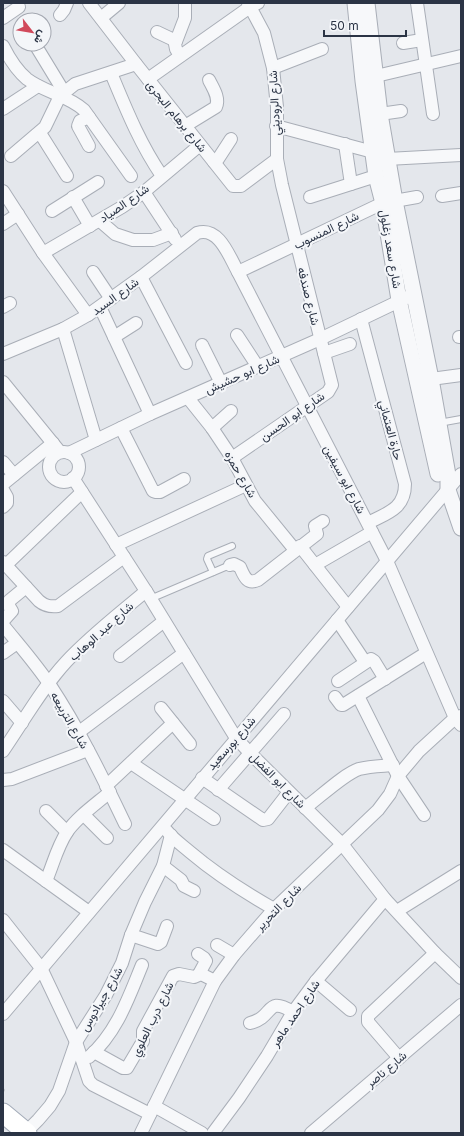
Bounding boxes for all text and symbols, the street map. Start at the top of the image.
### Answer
north arrow [12,12,52,52]
scale bar [324,12,406,38]
text: 50 m [330,18,359,33]
text: ش [31,28,50,46]
street label: شارع الروديني [265,70,286,136]
street label: شارع برهام البحرى [142,77,211,156]
street label: شارع الصياد [96,180,153,227]
street label: شارع المنسوب [291,208,362,254]
street label: شارع سعد زغلول [375,208,405,290]
street label: شارع صندفه [293,265,323,327]
street label: شارع السيد [88,274,143,320]
street label: شارع ابو حشيش [202,351,282,399]
street label: شارع ابو الحسن [257,388,328,446]
street label: حارة العتماني [373,398,406,463]
street label: شارع ابو سيفين [319,442,369,517]
street label: شارع حمزه [220,448,260,501]
street label: شارع عبد الوهاب [66,598,138,665]
street label: شارع التربيعه [46,689,92,752]
street label: شارع بورسعيد [203,713,260,774]
street label: شارع ابو الفضل [245,749,309,813]
street label: شارع التحرير [251,880,306,936]
street label: شارع جيرادوس [76,964,127,1035]
street label: شارع احمد ماهر [267,977,325,1051]
street label: شارع درب العلوي [127,979,179,1060]
street label: شارع ناصر [362,1048,411,1093]

